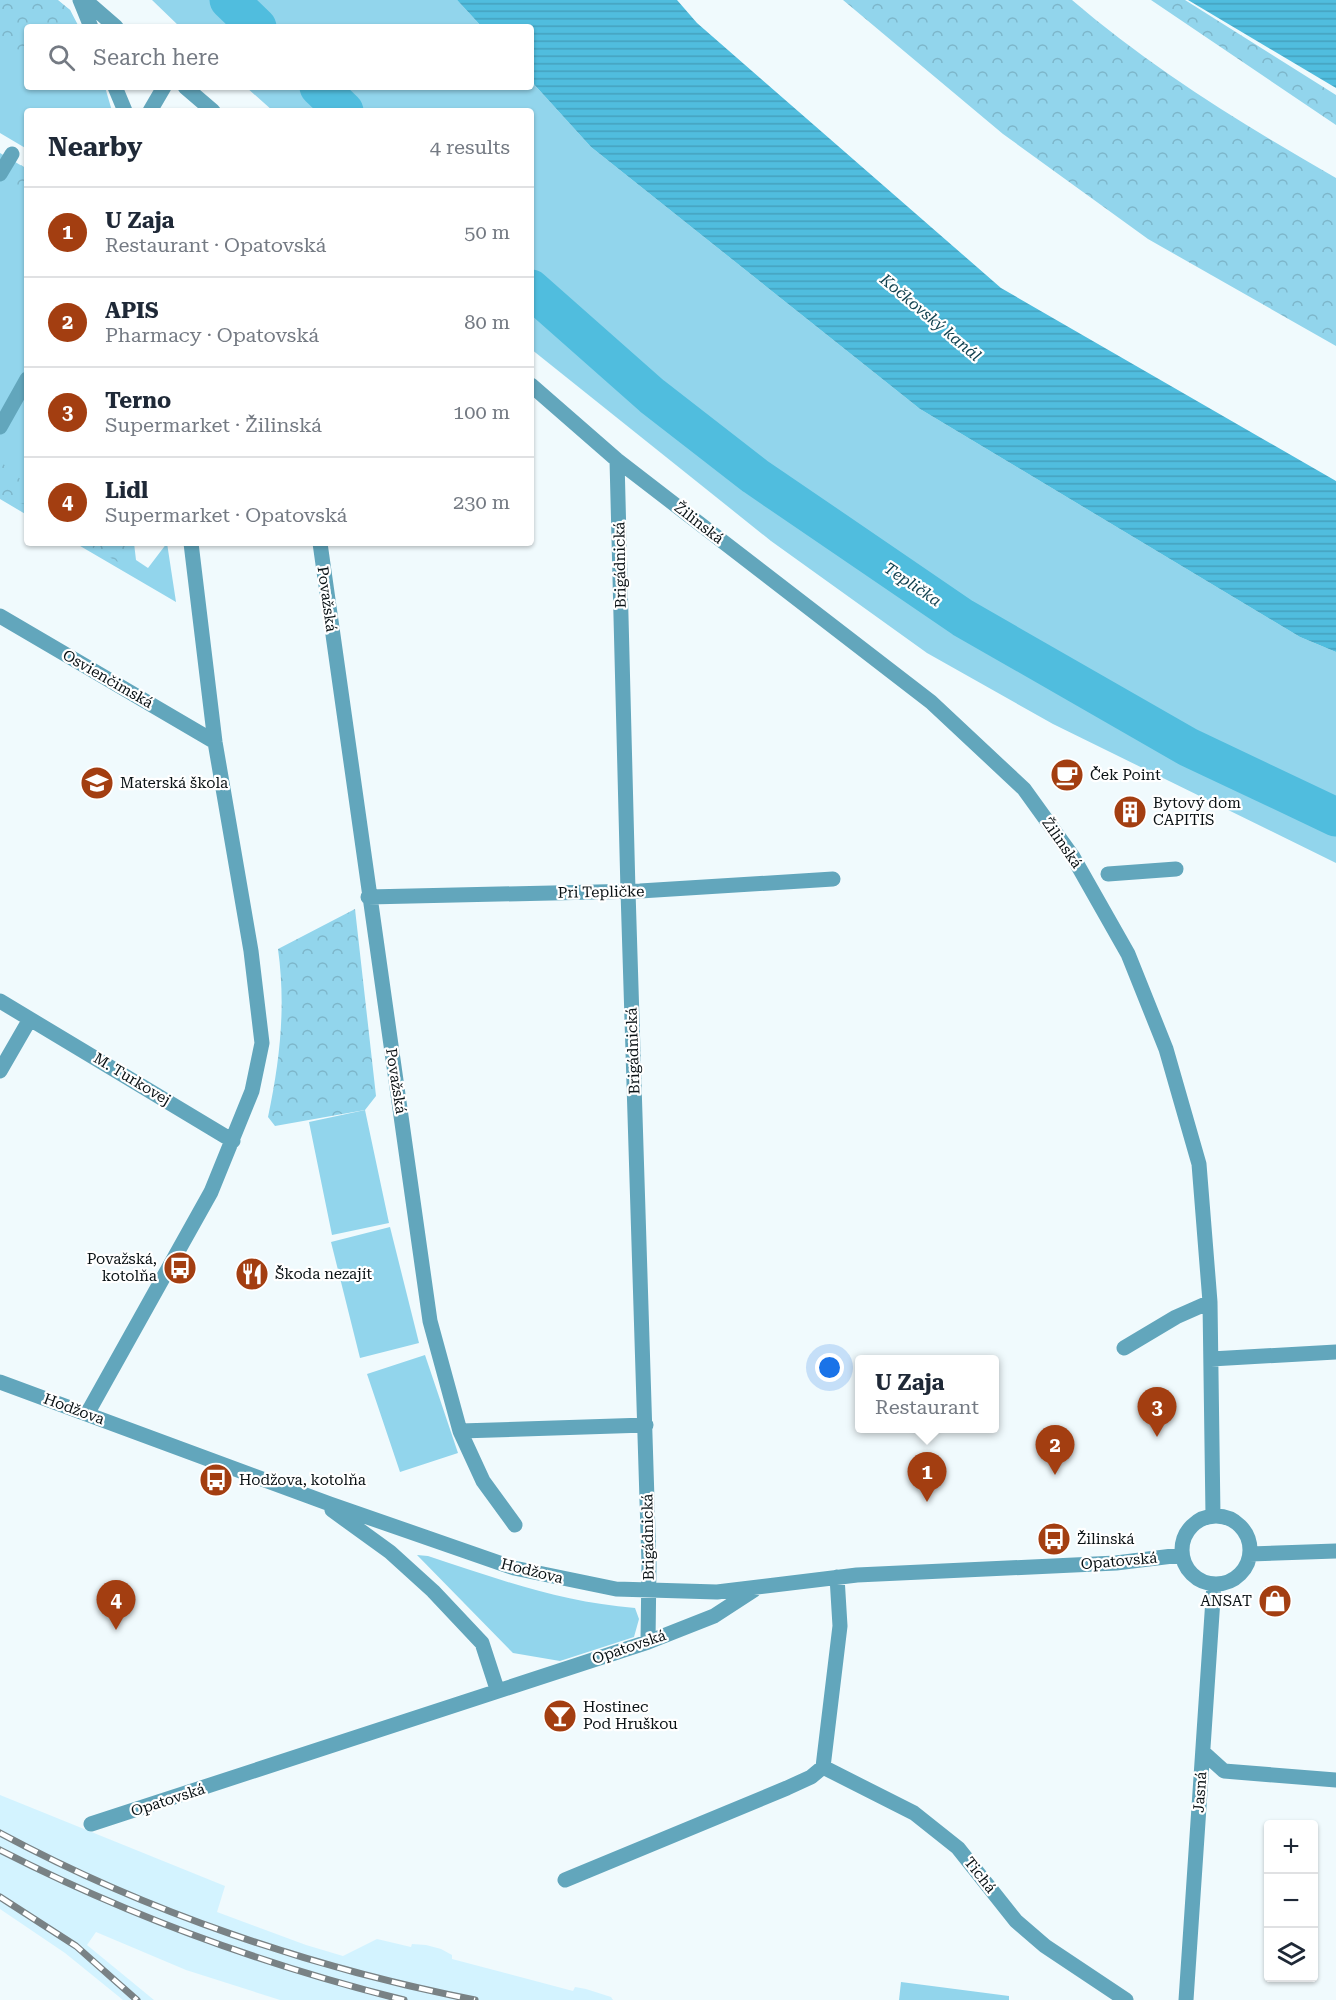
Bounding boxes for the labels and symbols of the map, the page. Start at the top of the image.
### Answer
water label: Kočkovský kanál [876,269,985,365]
street label: Žilinská [671,498,727,548]
street label: Brigádnická [610,521,630,609]
water label: Teplička [881,558,945,611]
street label: Považská [313,565,341,633]
street label: Osvienčimská [60,646,156,712]
cafe icon: Ček Point [1049,757,1085,793]
school or university icon: Materská škola [79,765,115,801]
place label: Ček Point [1090,766,1161,784]
place label: Materská škola [120,774,228,792]
building icon: Bytový dom CAPITIS [1112,794,1148,830]
place label: Bytový dom CAPITIS [1153,794,1241,829]
street label: Žilinská [1038,814,1086,872]
street label: Pri Tepličke [558,882,644,902]
street label: Brigádnická [622,1007,644,1095]
street label: Považská [382,1047,410,1115]
street label: M. Turkovej [90,1049,174,1109]
place label: Považská, kotolňa [87,1250,157,1285]
bus stop icon: Považská, kotolňa [162,1250,198,1286]
restaurant icon: Škoda nezajít [234,1256,270,1292]
place label: Škoda nezajít [275,1265,372,1283]
your location [815,1353,844,1382]
pin: 3 [1138,1388,1176,1437]
street label: Hodžova [41,1390,107,1428]
pin: 2 [1036,1426,1074,1475]
pin: 1 [908,1452,946,1502]
bus stop icon: Hodžova, kotolňa [198,1462,234,1498]
place label: Hodžova, kotolňa [239,1471,366,1489]
street label: Brigádnická [638,1493,658,1581]
bus stop icon: Žilinská [1036,1521,1072,1557]
place label: Žilinská [1077,1530,1134,1548]
street label: Opatovská [1080,1549,1158,1573]
street label: Hodžova [499,1555,565,1587]
pin: 4 [96,1580,136,1630]
shop icon: ANSAT [1257,1583,1293,1619]
place label: ANSAT [1200,1592,1252,1610]
street label: Opatovská [590,1626,668,1668]
bar icon: Hostinec Pod Hruškou [542,1698,578,1734]
place label: Hostinec Pod Hruškou [583,1698,678,1733]
street label: Jasná [1190,1771,1210,1813]
street label: Opatovská [129,1780,207,1820]
street label: Tichá [960,1853,1000,1897]

